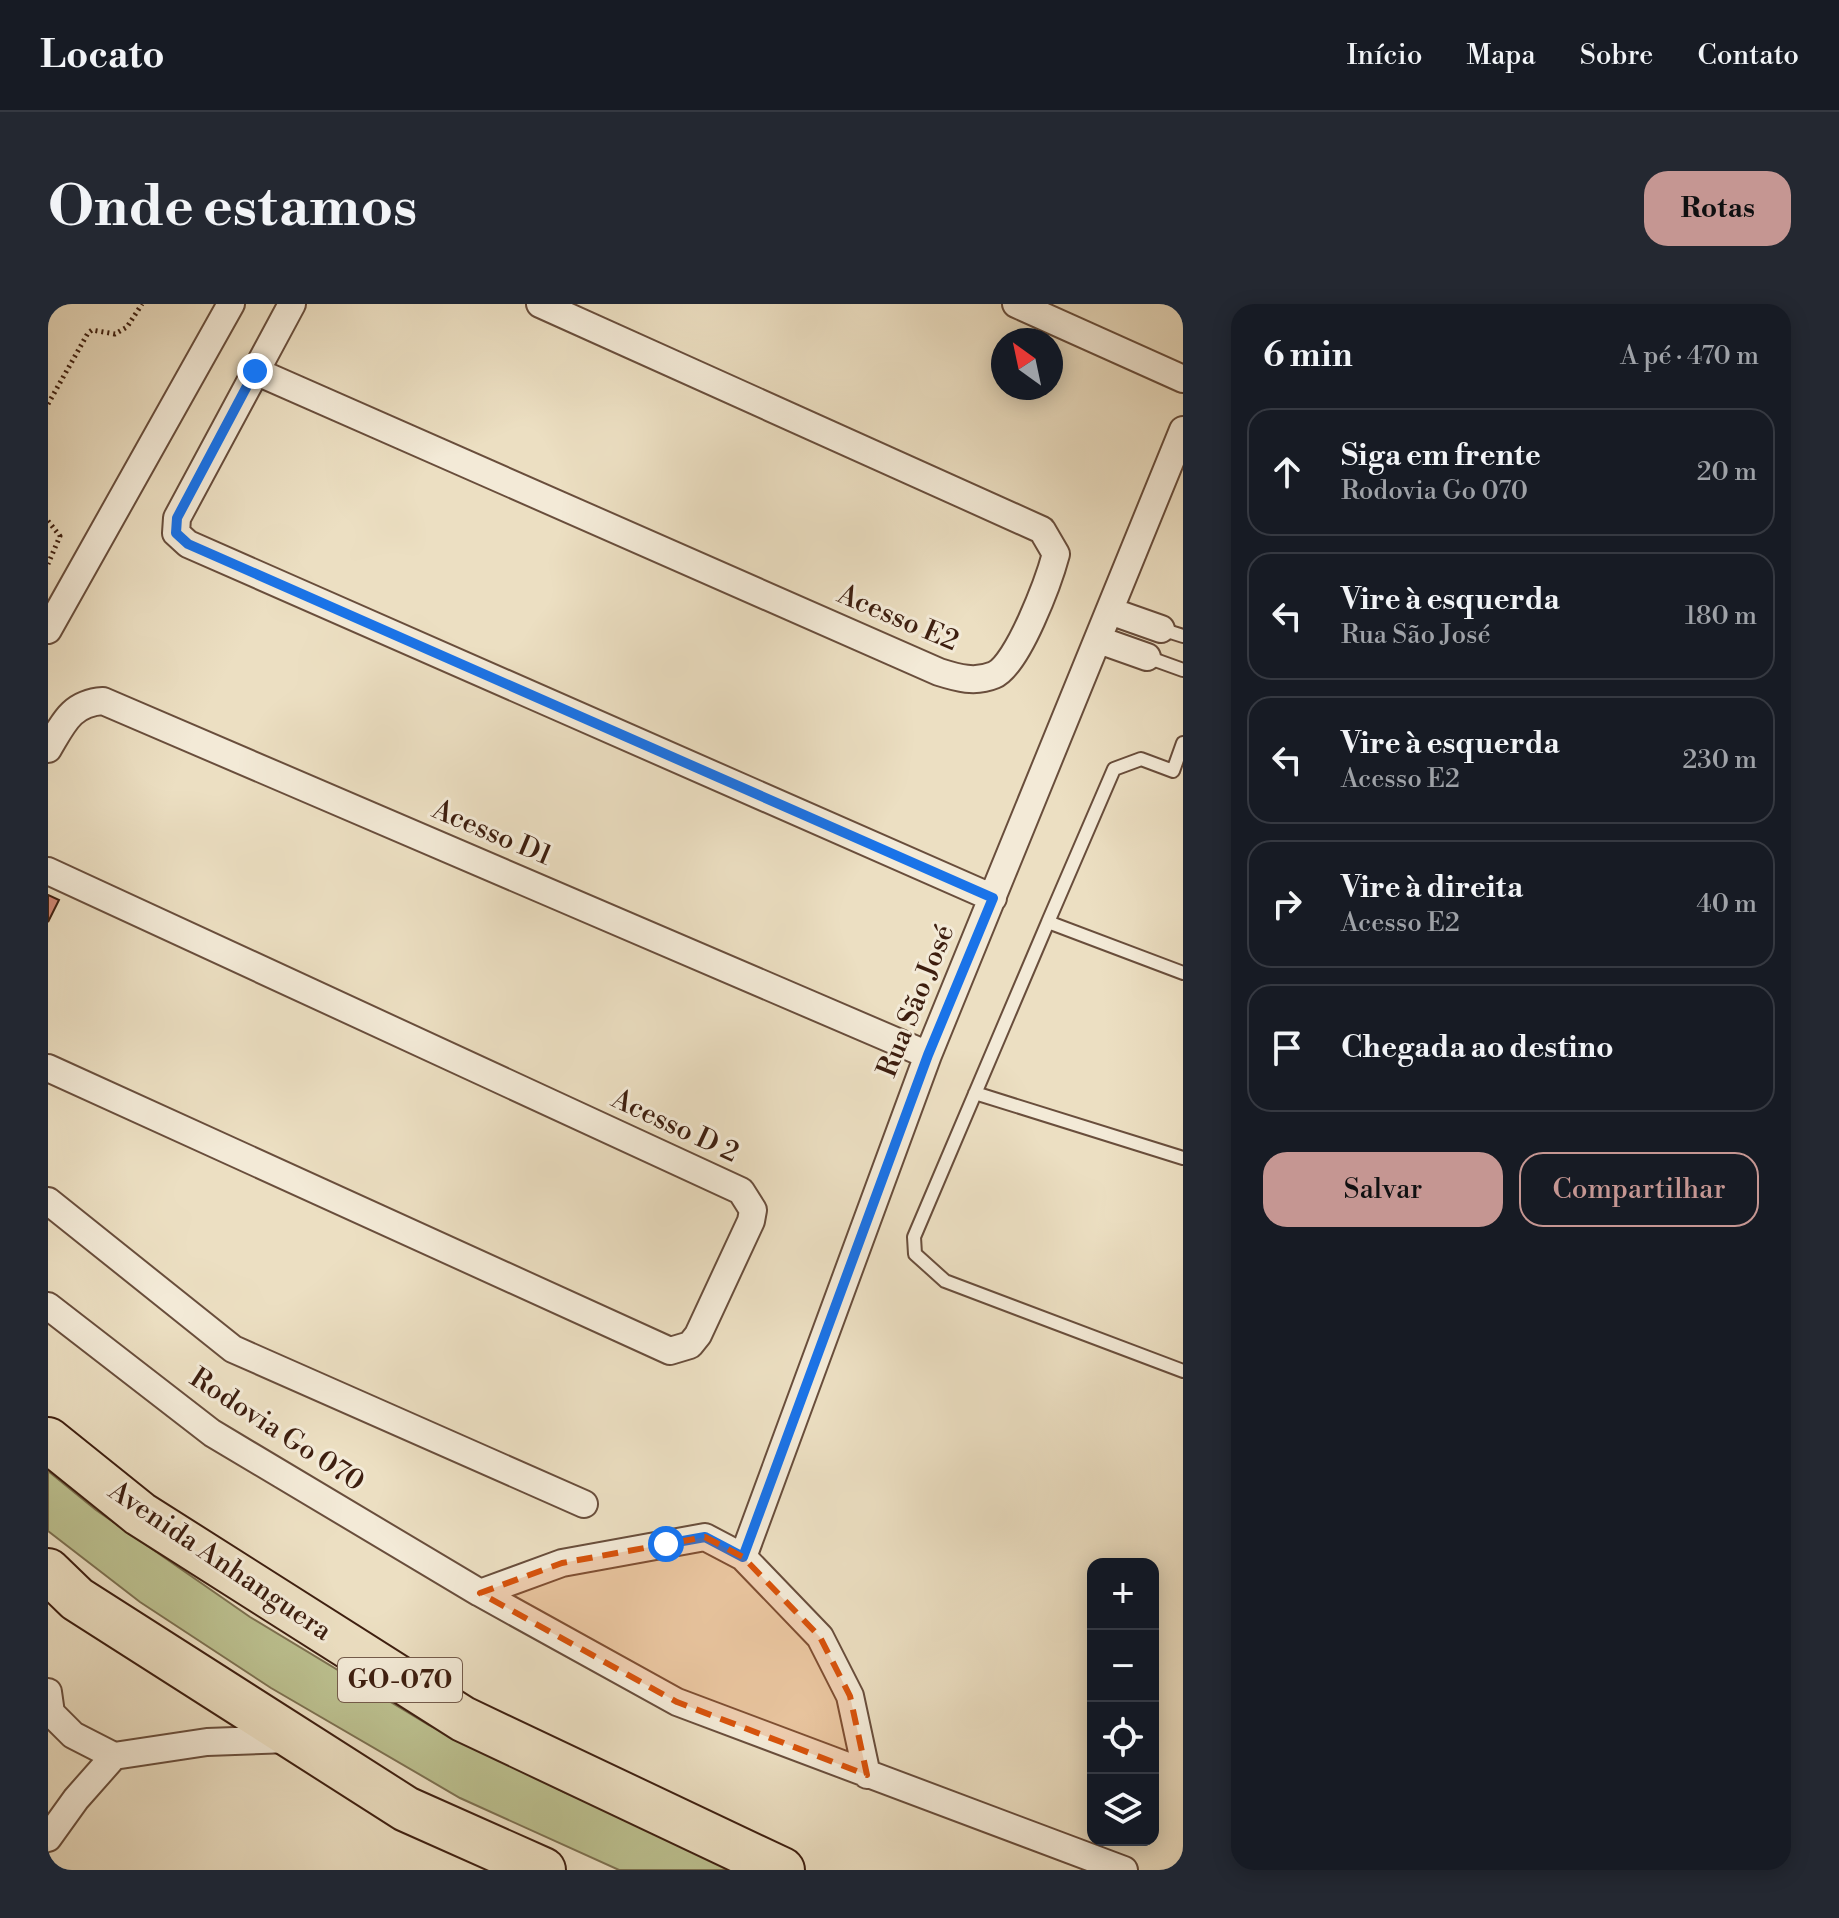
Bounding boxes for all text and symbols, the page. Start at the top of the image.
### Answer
text: Locato [40,32,165,79]
text: Início [1347,38,1422,73]
text: Mapa [1466,38,1536,73]
text: Sobre [1580,38,1653,73]
text: Contato [1697,38,1799,73]
button: Rotas [1644,171,1791,246]
text: Onde estamos [48,173,417,243]
north arrow [991,328,1063,400]
text: 6 min [1263,335,1353,377]
text: A pé · 470 m [1620,340,1759,372]
route end [237,353,273,389]
text: Siga em frente [1341,437,1541,475]
icon: ahead [1265,450,1309,494]
text: 20 m [1697,456,1757,488]
text: Rodovia Go 070 [1341,475,1528,507]
street label: Acesso E2 [831,576,964,659]
text: Vire à esquerda [1341,581,1560,619]
icon: left [1265,594,1309,638]
text: 180 m [1685,600,1757,632]
text: Rua São José [1341,619,1491,651]
text: Vire à esquerda [1341,725,1560,763]
icon: left [1265,738,1309,782]
text: 230 m [1682,744,1757,776]
text: Acesso E2 [1341,763,1460,795]
street label: Acesso D1 [426,792,557,874]
text: Vire à direita [1341,869,1523,907]
icon: right [1265,882,1309,926]
text: 40 m [1696,888,1757,920]
text: Acesso E2 [1341,907,1460,939]
street label: Rua São José [870,920,962,1082]
icon: arrive [1265,1026,1309,1070]
text: Chegada ao destino [1341,1029,1614,1067]
street label: Acesso D 2 [605,1081,744,1171]
button: Salvar [1263,1152,1503,1227]
button: Compartilhar [1519,1152,1759,1227]
street label: Rodovia Go 070 [183,1360,371,1500]
street label: Avenida Anhanguera [101,1473,339,1649]
route start [648,1526,684,1562]
map controls [1087,1558,1159,1846]
button: + [1087,1558,1159,1630]
button: − [1087,1630,1159,1702]
road number: GO-070 [338,1658,462,1702]
button: locate [1087,1702,1159,1774]
button: layers [1087,1774,1159,1846]

